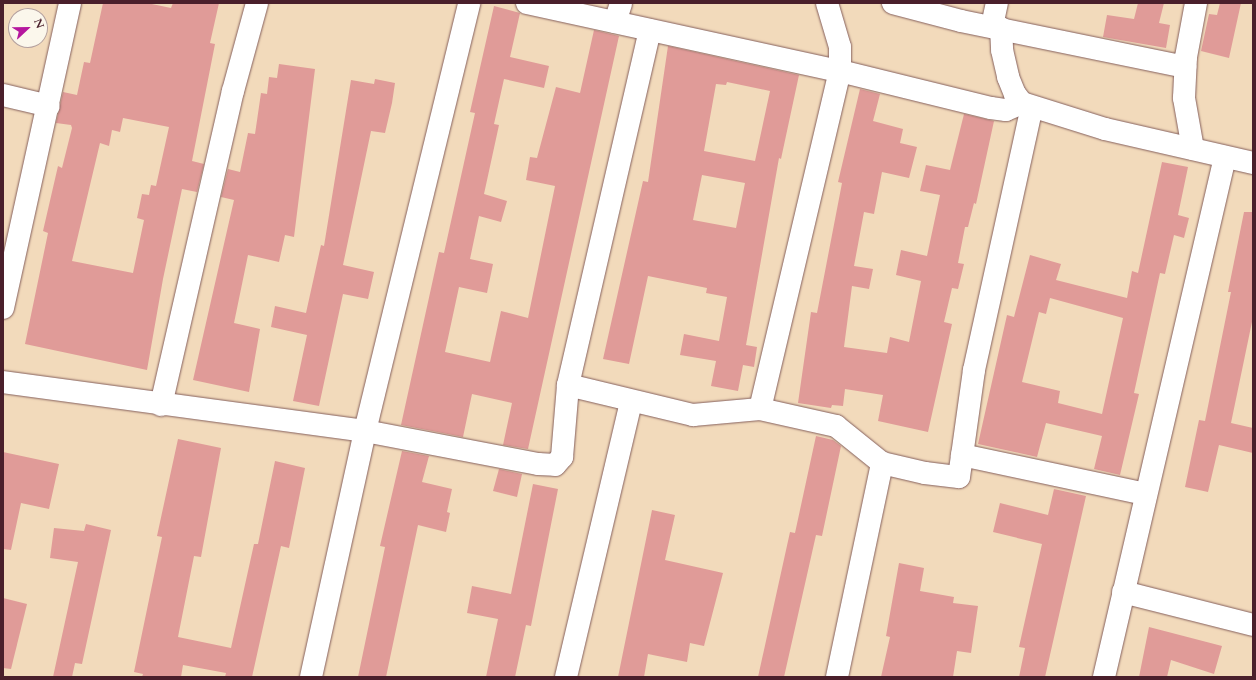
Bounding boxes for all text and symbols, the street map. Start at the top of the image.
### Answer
north arrow [8,8,48,48]
text: N [30,16,47,31]

